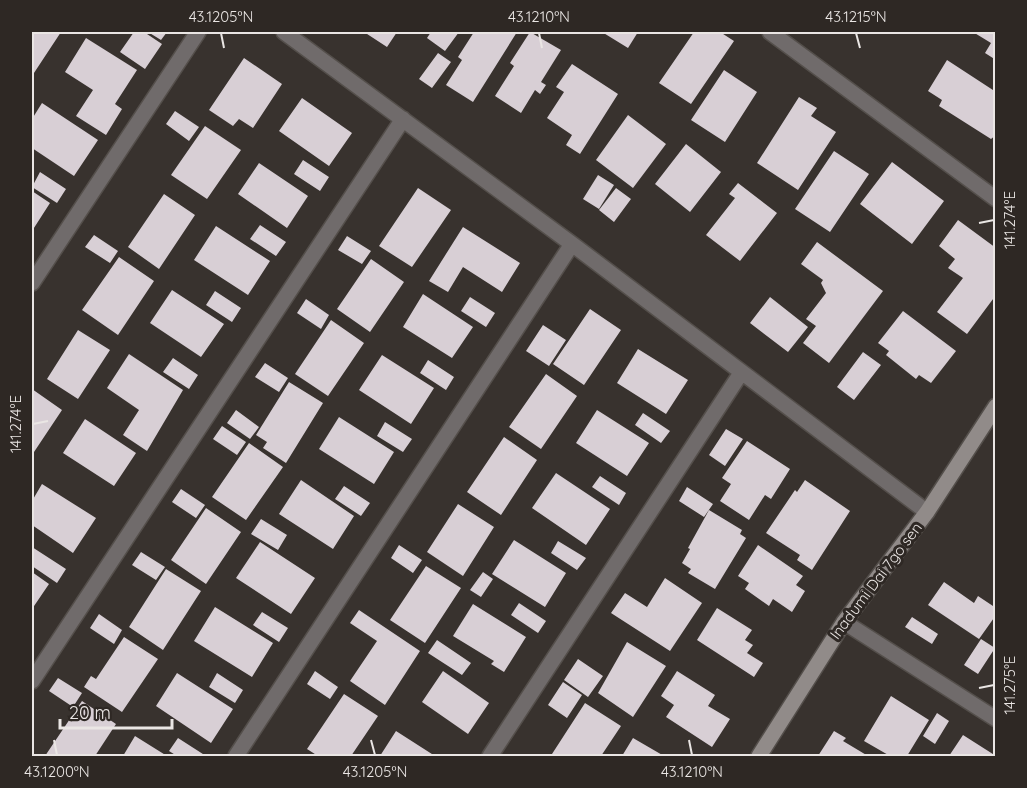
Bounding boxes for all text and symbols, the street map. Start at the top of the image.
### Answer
text: 43.1205°N [189,7,253,26]
text: 43.1210°N [508,7,570,26]
text: 43.1215°N [825,7,887,26]
text: 141.274°E [1000,191,1019,249]
text: 141.274°E [6,395,25,453]
street label: Inadumi Dai 7go sen [825,518,926,643]
text: 141.275°E [1000,656,1019,714]
scale bar [60,692,172,730]
text: 20 m [69,701,111,724]
text: 43.1200°N [24,762,90,781]
text: 43.1205°N [343,762,407,781]
text: 43.1210°N [661,762,723,781]

